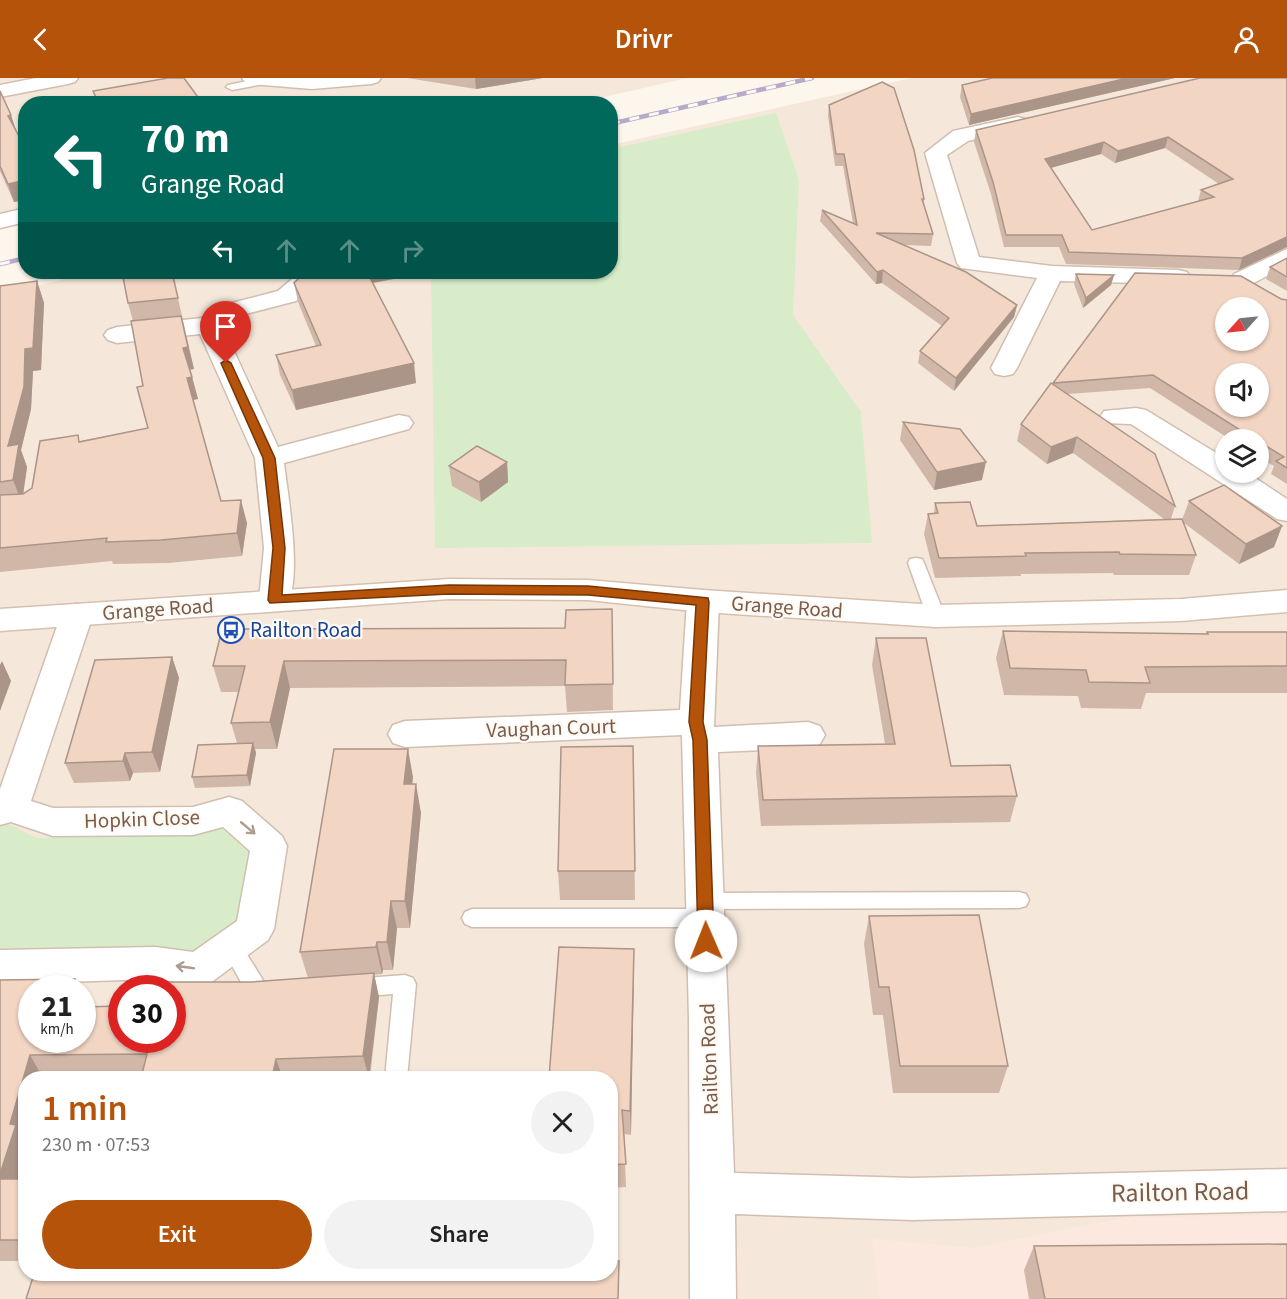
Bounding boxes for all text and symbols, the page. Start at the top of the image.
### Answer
text: Drivr [615,20,672,59]
icon: back [24,23,57,56]
icon: person [1230,23,1263,56]
text: 70 m [141,109,230,169]
icon: left [42,120,120,198]
text: Grange Road [141,165,285,204]
icon: left [207,234,240,267]
icon: ahead [270,234,303,267]
icon: ahead [333,234,366,267]
icon: right [396,234,429,267]
north arrow [1215,297,1269,351]
map controls [1215,297,1269,483]
pin [200,301,251,363]
icon: arrive [209,310,242,343]
button: sound [1215,363,1269,417]
button: layers [1215,429,1269,483]
street label: Grange Road [730,588,844,626]
street label: Grange Road [101,590,215,628]
bus stop icon: Railton Road [216,615,246,645]
place label: Railton Road [250,615,362,645]
street label: Vaughan Court [486,711,616,745]
street label: Hopkin Close [84,802,200,836]
one-way arrow [240,821,255,835]
position arrow [674,909,738,973]
one-way arrow [176,962,195,973]
speed limit sign: 30 [108,975,186,1053]
text: 21 [41,985,73,1028]
street label: Railton Road [692,1003,726,1115]
text: km/h [40,1019,74,1040]
text: 1 min [42,1083,128,1134]
button: close [531,1091,594,1154]
text: 230 m · 07:53 [42,1131,150,1159]
street label: Railton Road [1110,1172,1250,1212]
button: Exit [42,1200,312,1269]
button: Share [324,1200,594,1269]

